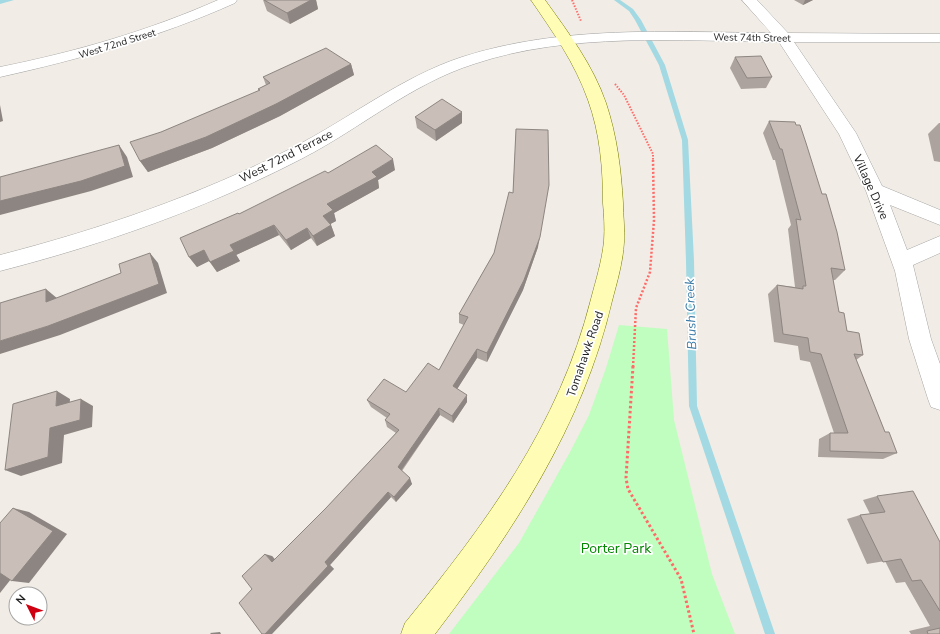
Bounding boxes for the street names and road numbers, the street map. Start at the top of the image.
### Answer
street label: West 72nd Street [77,25,158,62]
street label: West 74th Street [713,30,791,46]
street label: West 72nd Terrace [237,126,335,186]
street label: Village Drive [849,151,892,222]
street label: Tomahawk Road [563,309,607,399]

